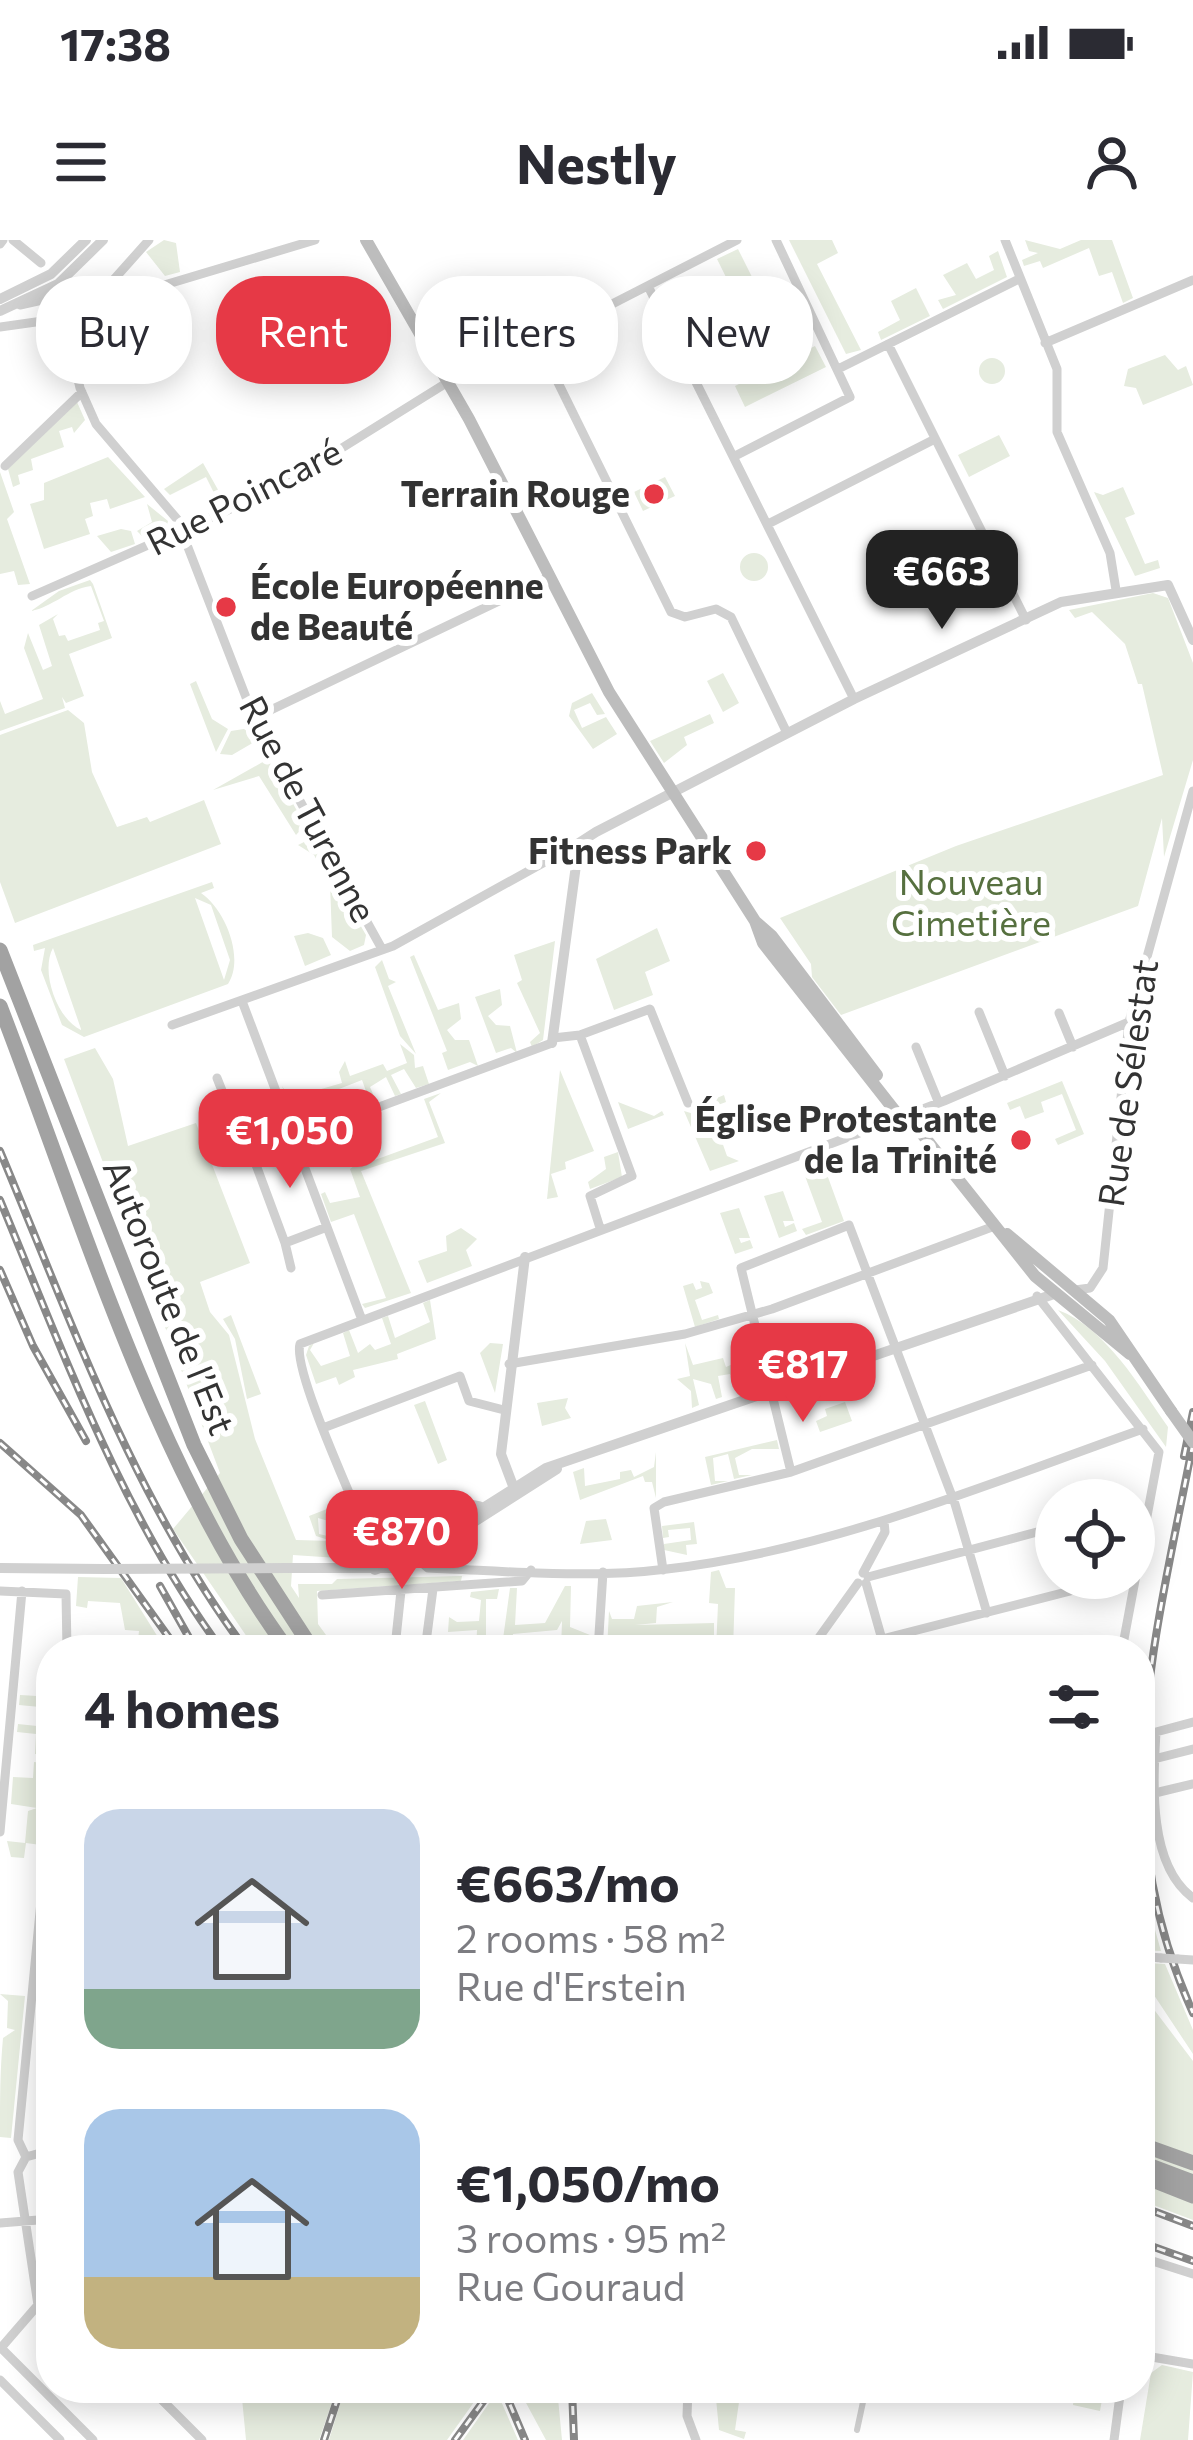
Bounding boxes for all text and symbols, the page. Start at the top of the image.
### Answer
text: 17:38 [60,15,171,70]
icon: menu [48,129,114,195]
text: Nestly [516,129,677,195]
icon: person [1079,129,1145,195]
chip: Buy [36,276,192,384]
chip: Rent [216,276,391,384]
chip: Filters [415,276,618,384]
chip: New [642,276,813,384]
street label: Rue Poincaré [138,427,348,563]
place label: Terrain Rouge [400,470,630,514]
marker: Terrain Rouge [641,481,667,507]
pin: €663 [871,530,1013,632]
text: €663 [893,545,991,593]
place label: École Européenne de Beauté [250,562,544,647]
marker: École Européenne de Beauté [213,594,239,620]
street label: Rue de Turenne [232,687,388,929]
place label: Fitness Park [528,827,732,871]
marker: Fitness Park [743,838,769,864]
park label: Nouveau Cimetière [891,858,1051,943]
street label: Rue de Sélestat [1087,956,1165,1209]
pin: €1,050 [192,1089,388,1191]
place label: Église Protestante de la Trinité [695,1095,997,1180]
text: €1,050 [226,1104,354,1152]
marker: Église Protestante de la Trinité [1008,1127,1034,1153]
street label: Autoroute de l’Est [96,1152,246,1440]
pin: €817 [732,1323,874,1425]
text: €817 [758,1338,848,1386]
map controls [1035,1479,1155,1599]
button: locate [1035,1479,1155,1599]
pin: €870 [331,1490,473,1592]
text: €870 [353,1505,451,1553]
icon: filters [1041,1674,1107,1740]
text: 4 homes [84,1676,280,1739]
text: €663/mo [456,1850,680,1913]
icon: home [180,1857,324,2001]
text: 2 rooms · 58 m² [456,1913,726,1961]
text: Rue d'Erstein [456,1961,686,2009]
text: €1,050/mo [456,2150,720,2213]
icon: home [180,2157,324,2301]
text: 3 rooms · 95 m² [456,2213,726,2261]
text: Rue Gouraud [456,2261,685,2309]

